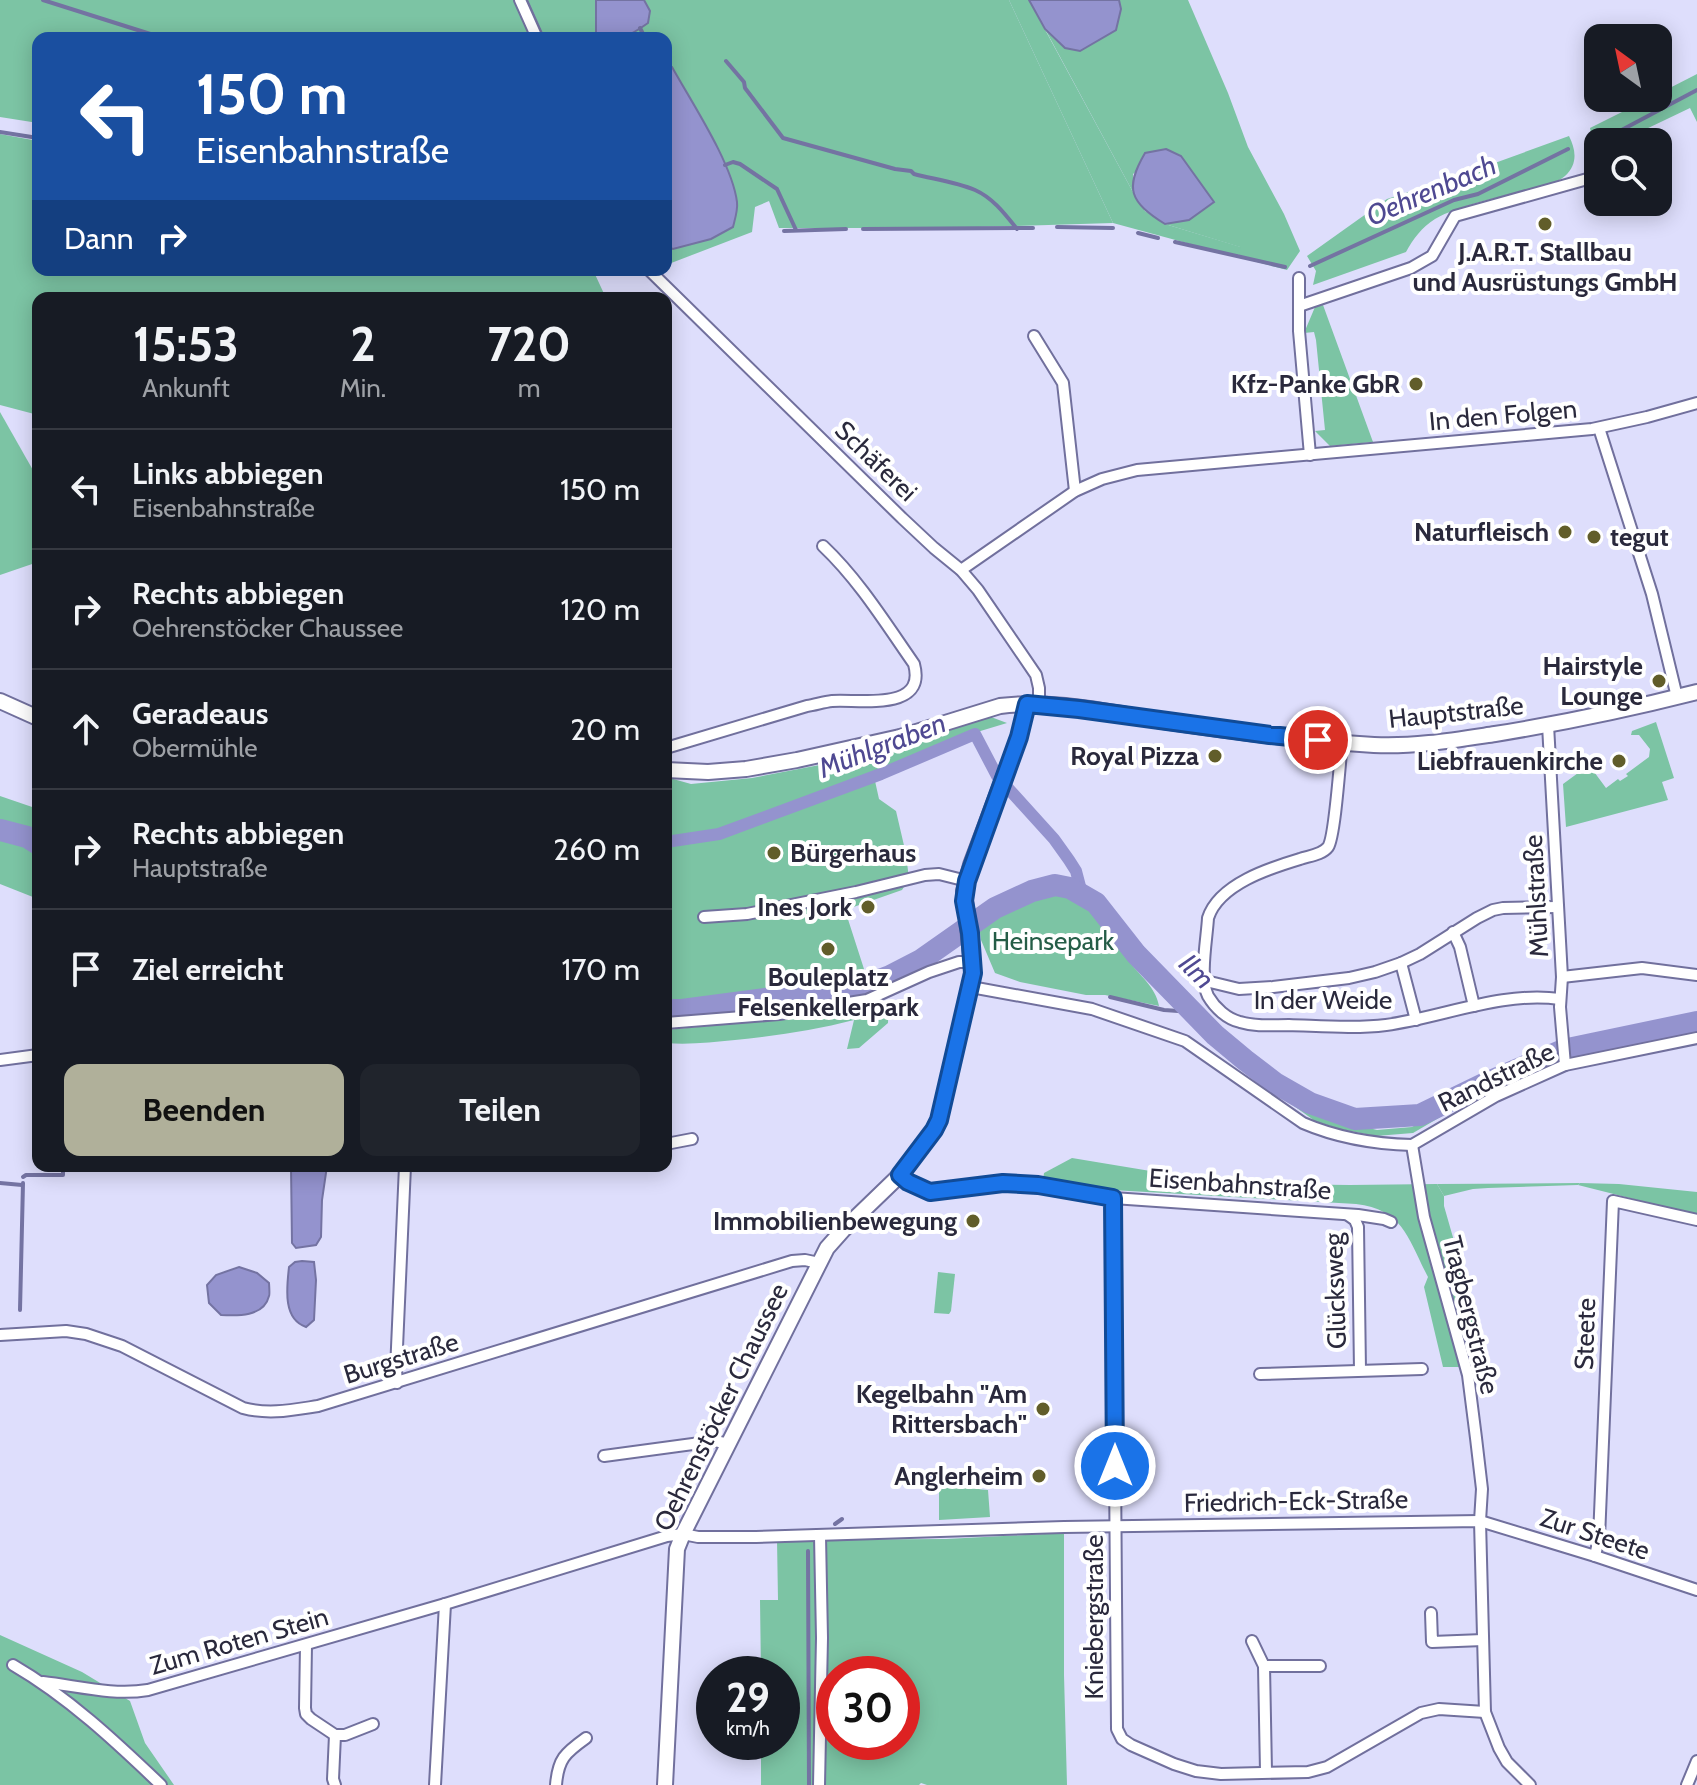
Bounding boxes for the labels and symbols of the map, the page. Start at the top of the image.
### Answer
north arrow [1584,24,1672,112]
water label: Oehrenbach [1361,147,1501,233]
marker: J.A.R.T. Stallbau und Ausrüstungs GmbH [1536,215,1554,233]
place label: J.A.R.T. Stallbau und Ausrüstungs GmbH [1412,236,1678,298]
place label: Kfz-Panke GbR [1231,368,1400,400]
marker: Kfz-Panke GbR [1407,375,1425,393]
street label: In den Folgen [1428,393,1578,437]
street label: Schäferei [828,414,924,508]
place label: Naturfleisch [1414,516,1549,548]
place label: tegut [1610,521,1669,553]
marker: Naturfleisch [1556,523,1574,541]
marker: tegut [1585,528,1603,546]
place label: Hairstyle Lounge [1543,650,1643,712]
marker: Hairstyle Lounge [1650,672,1668,690]
street label: Hauptstraße [1387,689,1525,735]
water label: Mühlgraben [813,705,950,785]
pin [1284,706,1352,774]
place label: Royal Pizza [1070,740,1199,772]
place label: Liebfrauenkirche [1417,745,1603,777]
marker: Royal Pizza [1206,747,1224,765]
marker: Liebfrauenkirche [1610,752,1628,770]
street label: Mühlstraße [1517,834,1555,958]
place label: Bürgerhaus [790,837,916,869]
marker: Bürgerhaus [765,844,783,862]
place label: Ines Jork [757,891,852,923]
marker: Ines Jork [859,898,877,916]
park label: Heinsepark [992,925,1114,957]
marker: Bouleplatz Felsenkellerpark [819,940,837,958]
water label: Ilm [1172,946,1222,996]
place label: Bouleplatz Felsenkellerpark [737,961,919,1023]
street label: In der Weide [1254,984,1392,1016]
street label: Randstraße [1433,1035,1559,1119]
street label: Eisenbahnstraße [1148,1162,1332,1206]
place label: Immobilienbewegung [713,1205,957,1237]
marker: Immobilienbewegung [964,1212,982,1230]
street label: Glücksweg [1317,1231,1353,1350]
street label: Tragbergstraße [1436,1233,1506,1397]
street label: Oehrenstöcker Chaussee [647,1278,795,1536]
street label: Steete [1568,1297,1602,1371]
street label: Burgstraße [340,1325,462,1391]
place label: Kegelbahn "Am Rittersbach" [856,1378,1027,1440]
marker: Kegelbahn "Am Rittersbach" [1034,1400,1052,1418]
position arrow [1073,1424,1157,1508]
place label: Anglerheim [894,1460,1023,1492]
marker: Anglerheim [1030,1467,1048,1485]
street label: Friedrich-Eck-Straße [1183,1483,1409,1519]
street label: Zur Steete [1536,1501,1654,1567]
street label: Kniebergstraße [1078,1534,1110,1700]
street label: Zum Roten Stein [146,1600,332,1682]
speed limit sign: 30 [816,1656,920,1760]

